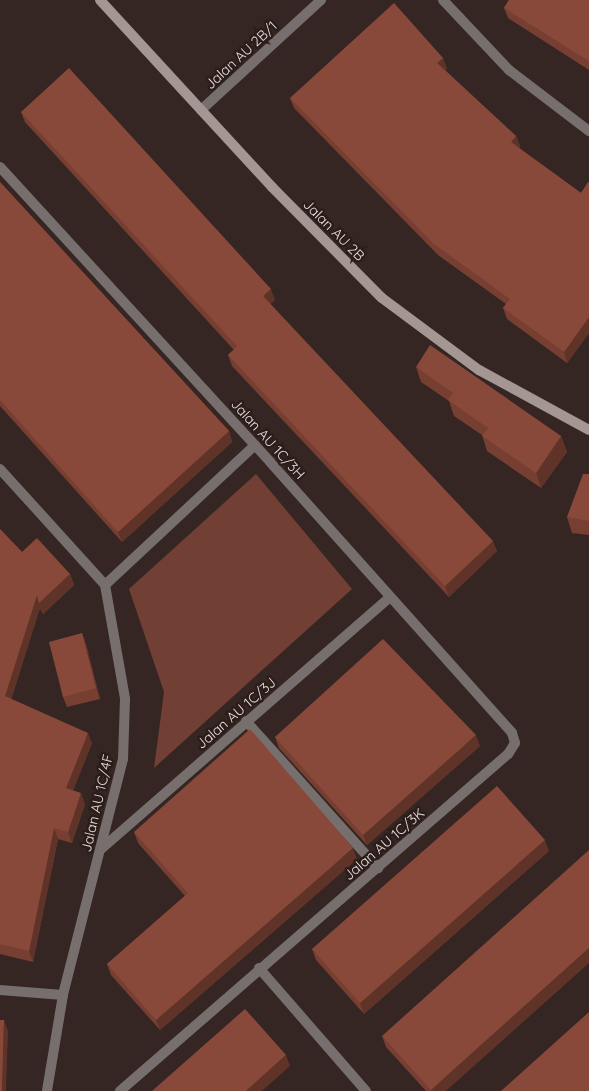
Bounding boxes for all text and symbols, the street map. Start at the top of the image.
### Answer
street label: Jalan AU 2B/1 [202,17,280,93]
street label: Jalan AU 2B [300,196,368,264]
street label: Jalan AU 1C/3H [228,396,308,482]
street label: Jalan AU 1C/3J [193,674,279,752]
street label: Jalan AU 1C/4F [78,753,116,853]
street label: Jalan AU 1C/3K [340,804,428,884]

